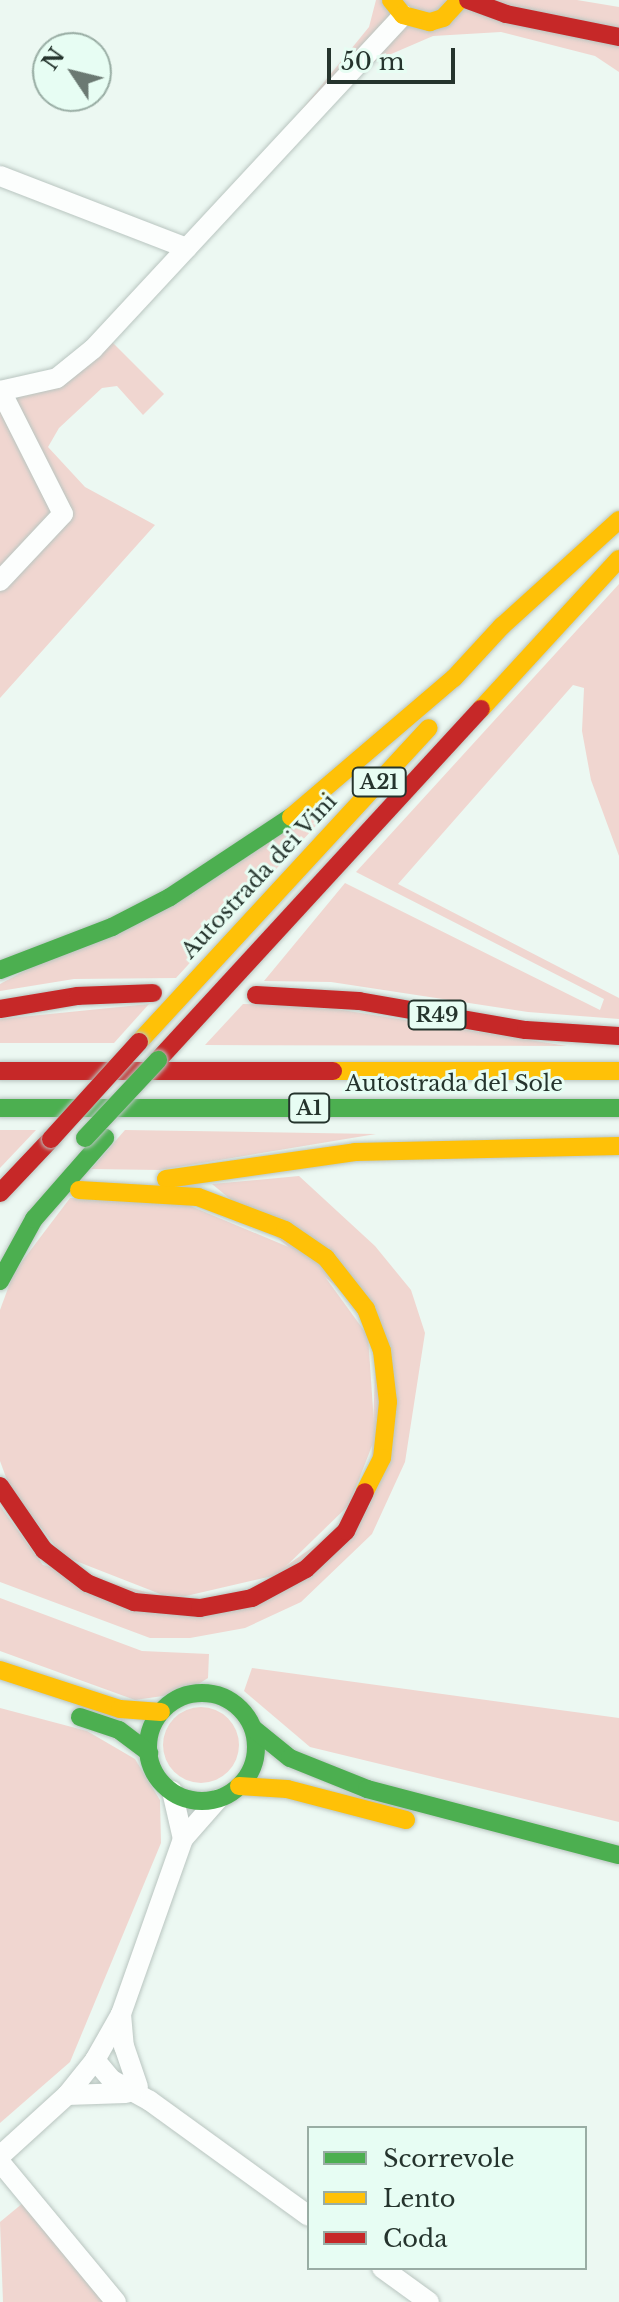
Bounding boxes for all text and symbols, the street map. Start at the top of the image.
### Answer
north arrow [32,32,112,112]
scale bar [331,32,459,82]
text: N [37,43,71,75]
text: 50 m [341,47,404,76]
road number: A21 [351,766,407,798]
street label: Autostrada dei Vini [175,788,343,964]
road number: R49 [407,999,467,1031]
street label: Autostrada del Sole [345,1071,563,1097]
road number: A1 [287,1092,331,1124]
legend [307,2126,587,2270]
text: Scorrevole [383,2144,514,2173]
text: Lento [383,2184,456,2213]
text: Coda [383,2224,447,2253]

